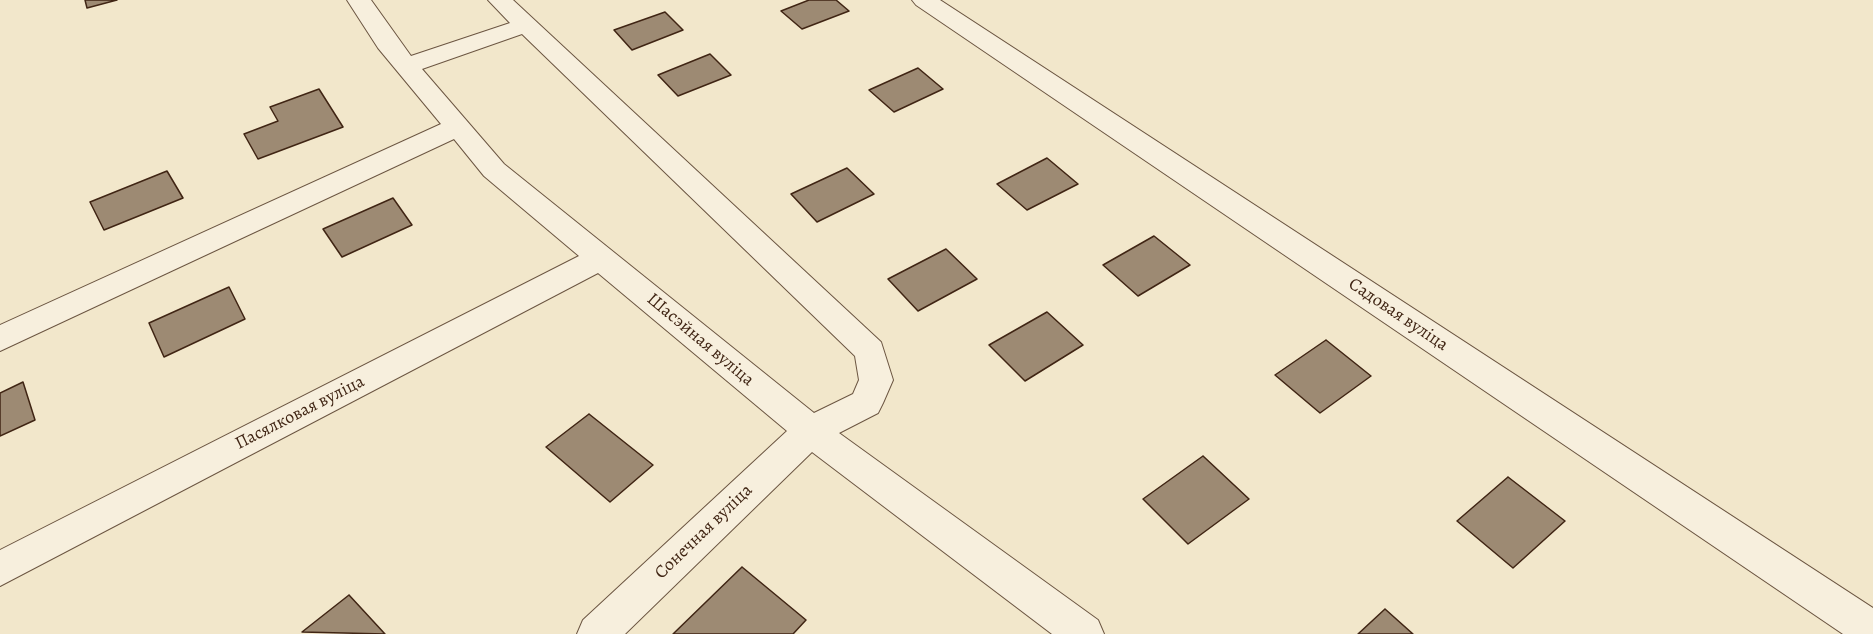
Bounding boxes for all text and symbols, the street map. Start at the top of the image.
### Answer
street label: Садовая вуліца [1344,274,1452,356]
street label: Шасэйная вуліца [642,289,758,391]
street label: Пасялковая вуліца [232,371,368,455]
street label: Сонечная вуліца [651,480,757,584]

